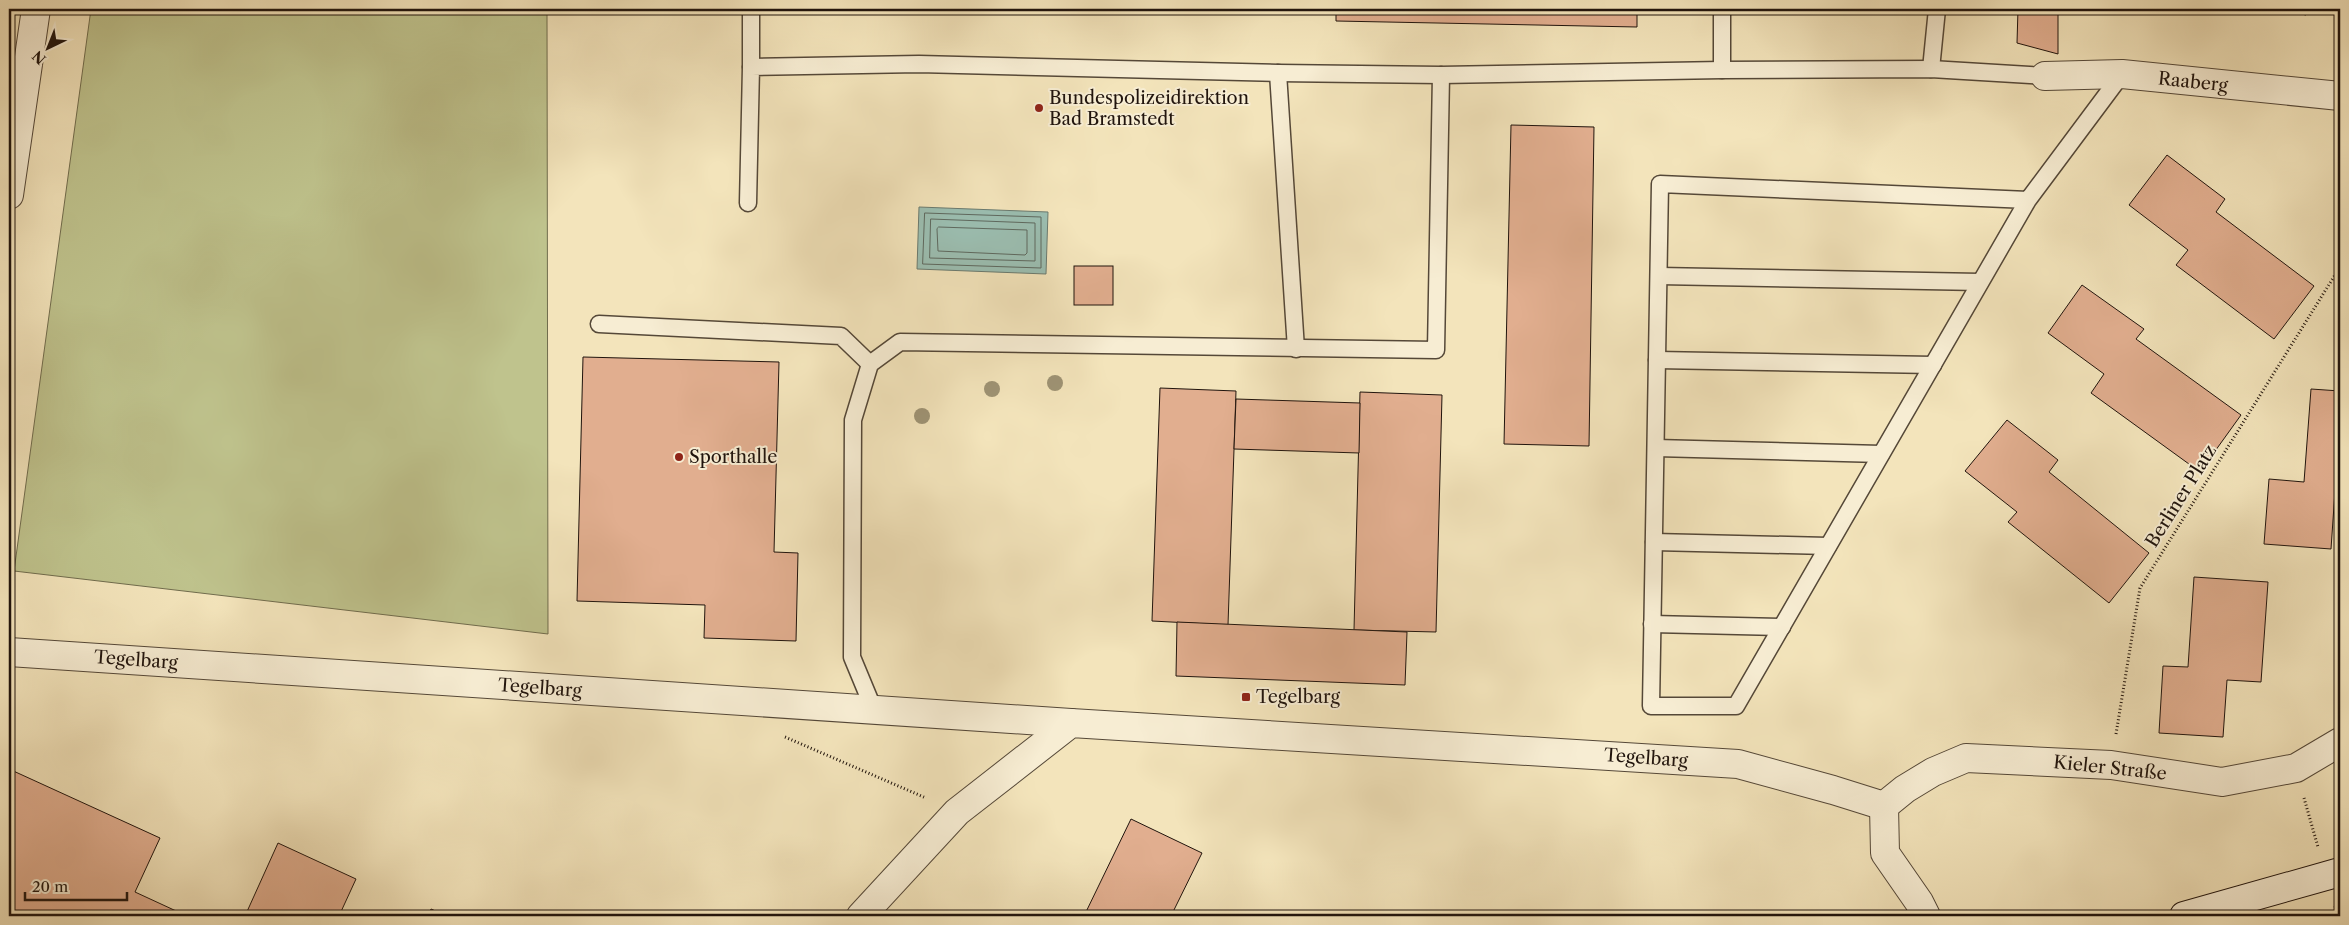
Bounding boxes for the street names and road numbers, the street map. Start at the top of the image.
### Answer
street label: Raaberg [2157,67,2229,97]
street label: Berliner Platz [2141,441,2221,551]
street label: Tegelbarg [93,646,179,674]
street label: Tegelbarg [497,674,583,702]
street label: Tegelbarg [1603,744,1689,772]
street label: Kieler Straße [2052,751,2168,785]

